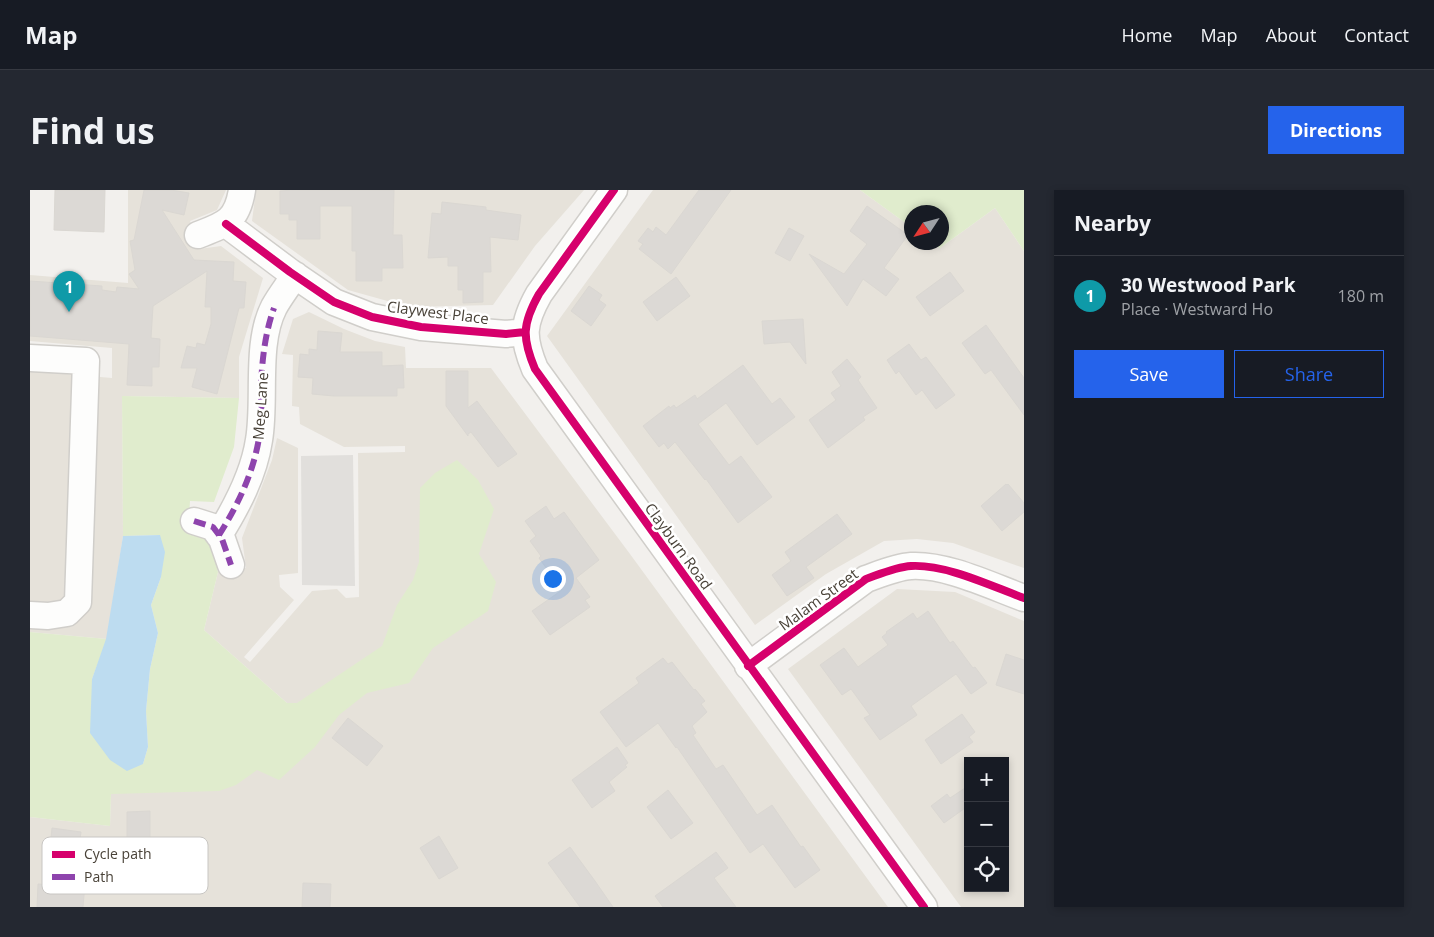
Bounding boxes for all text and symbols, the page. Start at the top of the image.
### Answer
text: Map [25,18,77,51]
text: Home [1122,23,1172,47]
text: Map [1200,23,1238,47]
text: About [1266,23,1316,47]
text: Contact [1344,23,1409,47]
button: Directions [1268,106,1404,154]
text: Find us [30,107,155,154]
north arrow [904,205,949,250]
text: Nearby [1074,209,1151,237]
pin: 1 [53,271,85,312]
text: 30 Westwood Park [1121,272,1296,298]
text: 1 [1085,285,1095,307]
text: 180 m [1338,285,1384,307]
street label: Claywest Place [386,296,490,328]
text: Place · Westward Ho [1121,298,1273,320]
button: Save [1074,350,1224,398]
button: Share [1234,350,1384,398]
street label: Meg Lane [248,372,272,440]
street label: Clayburn Road [641,499,717,593]
street label: Malam Street [774,563,862,635]
your location [540,566,566,592]
map controls [964,757,1009,892]
button: + [964,757,1009,802]
button: − [964,802,1009,847]
legend [42,837,208,894]
text: Cycle path [84,844,152,863]
button: locate [964,847,1009,892]
text: Path [84,867,114,886]

